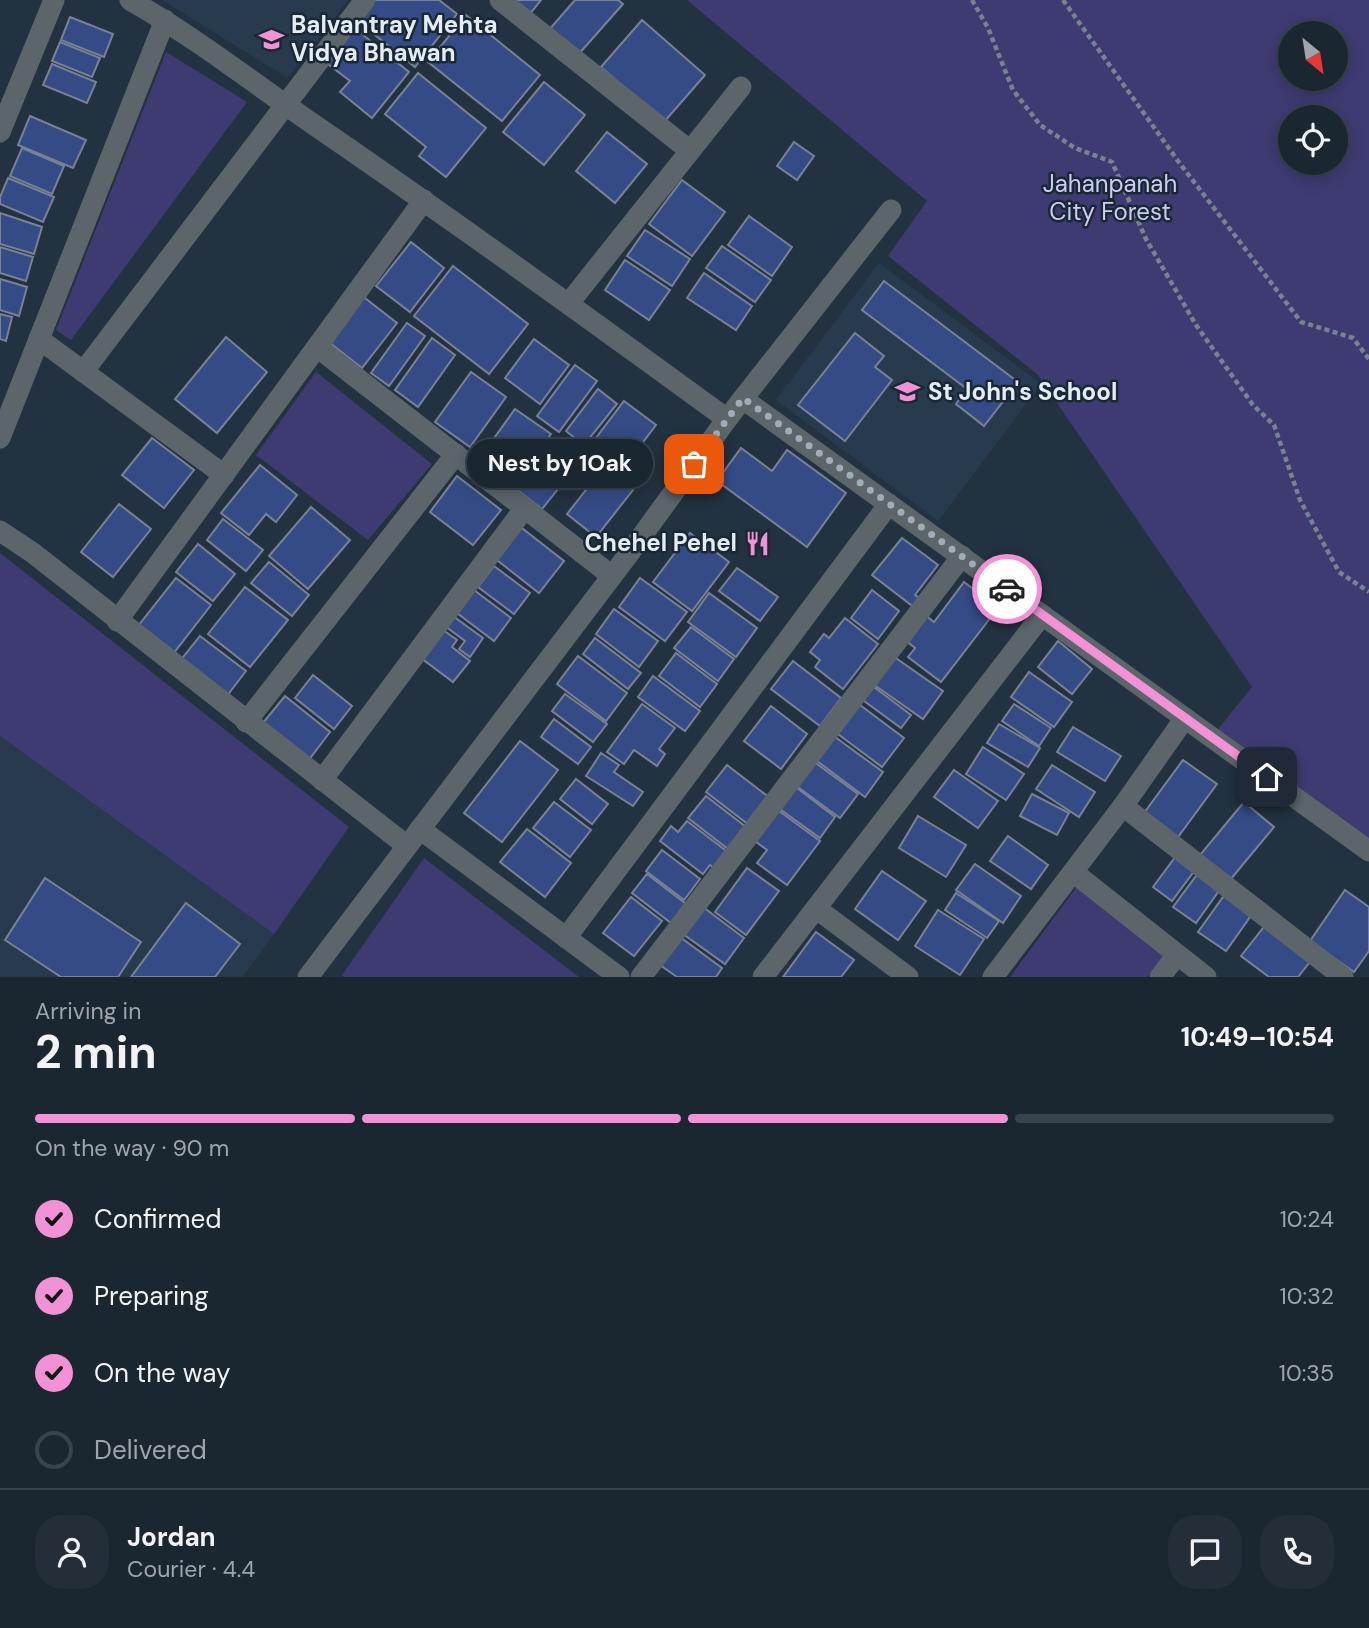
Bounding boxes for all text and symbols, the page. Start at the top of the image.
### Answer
place label: Balvantray Mehta Vidya Bhawan [291,9,497,68]
north arrow [1278,21,1348,91]
map controls [1278,21,1348,175]
school or university icon: Balvantray Mehta Vidya Bhawan [257,25,285,53]
button: locate [1278,105,1348,175]
park label: Jahanpanah City Forest [1043,168,1177,227]
place label: St John's School [928,376,1117,407]
school or university icon: St John's School [894,378,922,406]
pin [664,434,724,494]
callout: Nest by 1Oak [466,440,652,489]
icon: bag [675,445,713,483]
text: Nest by 1Oak [488,448,632,478]
place label: Chehel Pehel [584,527,737,558]
restaurant icon: Chehel Pehel [743,529,771,557]
courier [972,554,1042,624]
icon: car [988,570,1026,608]
pin [1237,747,1297,807]
icon: home [1248,758,1286,796]
text: Arriving in [35,996,141,1026]
text: 10:49–10:54 [1181,1020,1334,1054]
text: 2 min [35,1022,157,1082]
text: On the way · 90 m [35,1133,229,1163]
icon: check [35,1200,73,1238]
text: Confirmed [94,1202,221,1236]
text: 10:24 [1280,1204,1334,1234]
icon: check [35,1277,73,1315]
text: Preparing [94,1279,209,1313]
text: 10:32 [1280,1281,1334,1311]
icon: check [35,1354,73,1392]
text: On the way [94,1356,230,1390]
text: 10:35 [1279,1358,1334,1388]
text: Delivered [94,1433,207,1467]
button: person [35,1515,109,1589]
button: chat [1168,1515,1242,1589]
button: phone [1260,1515,1334,1589]
text: Jordan [127,1520,216,1554]
text: Courier · 4.4 [127,1554,255,1584]

